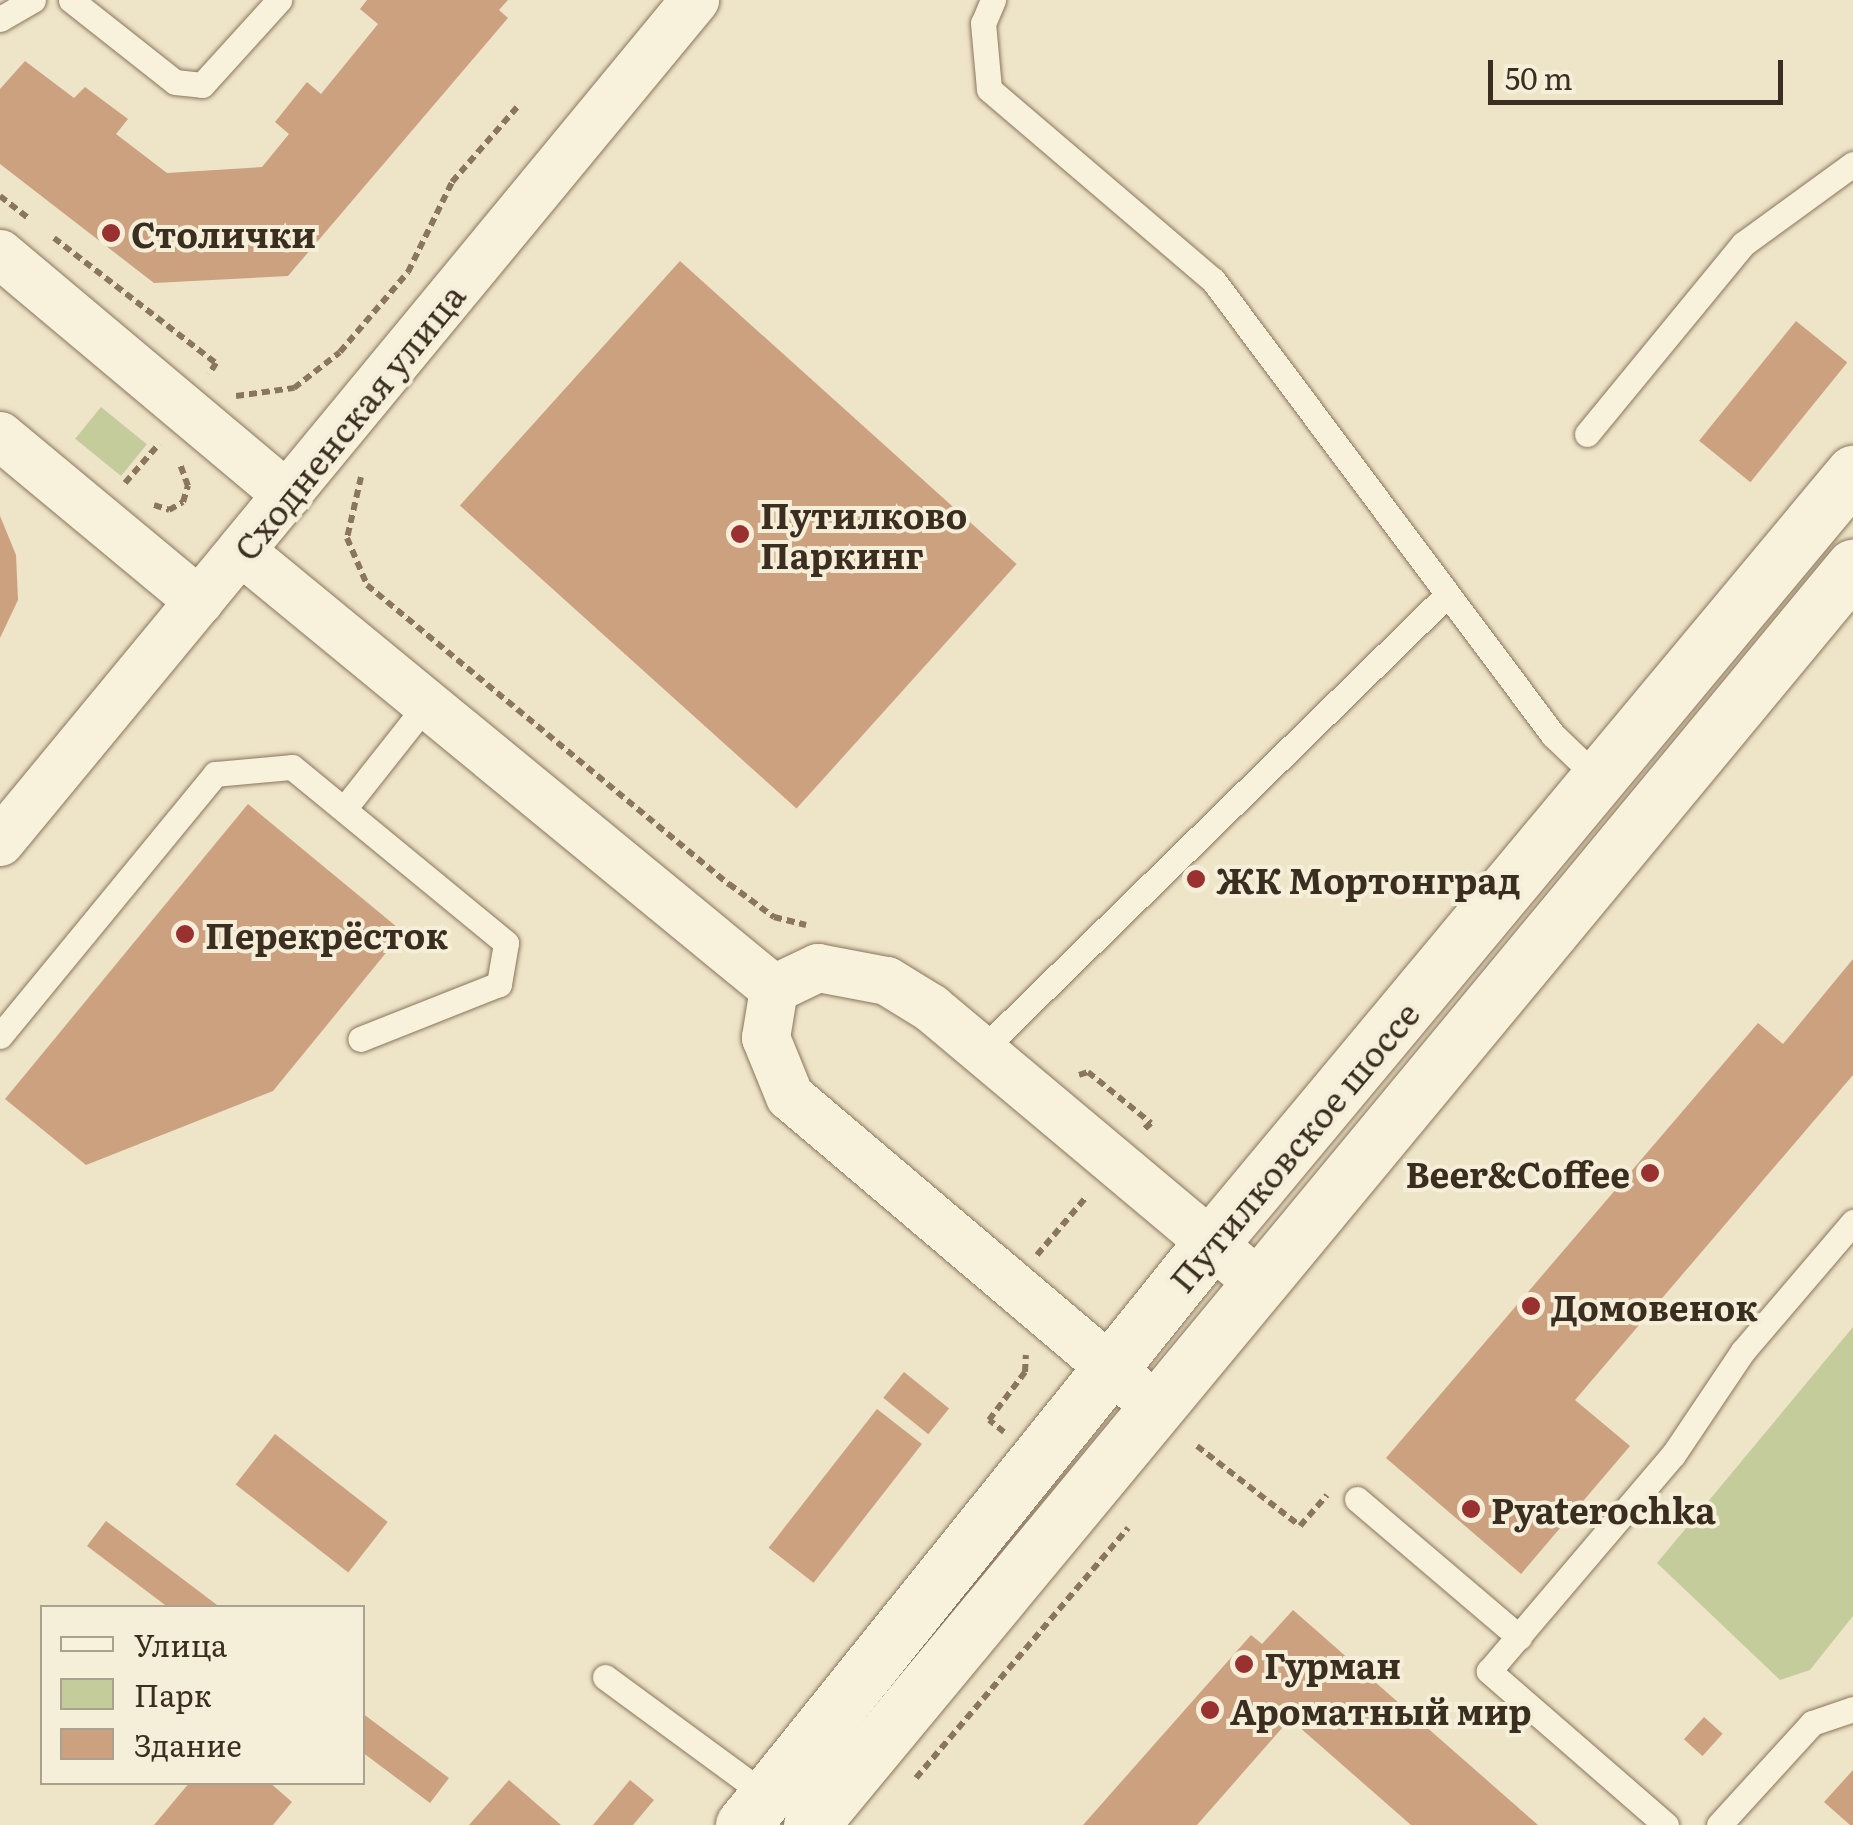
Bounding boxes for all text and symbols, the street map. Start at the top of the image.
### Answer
scale bar [1493,40,1788,102]
text: 50 m [1505,55,1573,99]
place label: Столички [131,212,316,254]
marker: Столички [100,222,122,244]
street label: Сходненская улица [224,274,472,568]
place label: Путилково Паркинг [760,493,967,575]
marker: Путилково Паркинг [729,523,751,545]
place label: ЖК Мортонград [1216,858,1520,900]
marker: ЖК Мортонград [1185,868,1207,890]
place label: Перекрёсток [205,913,448,955]
marker: Перекрёсток [174,923,196,945]
street label: Путилковское шоссе [1159,992,1427,1300]
place label: Beer&Coffee [1405,1152,1630,1194]
marker: Beer&Coffee [1639,1162,1661,1184]
place label: Домовенок [1551,1285,1758,1327]
marker: Домовенок [1520,1295,1542,1317]
place label: Pyaterochka [1491,1488,1716,1530]
marker: Pyaterochka [1460,1498,1482,1520]
legend [40,1605,365,1785]
text: Улица [134,1622,227,1666]
place label: Гурман [1264,1643,1401,1685]
marker: Гурман [1233,1653,1255,1675]
text: Парк [134,1672,212,1716]
place label: Ароматный мир [1230,1689,1532,1731]
marker: Ароматный мир [1199,1699,1221,1721]
text: Здание [134,1722,242,1766]

